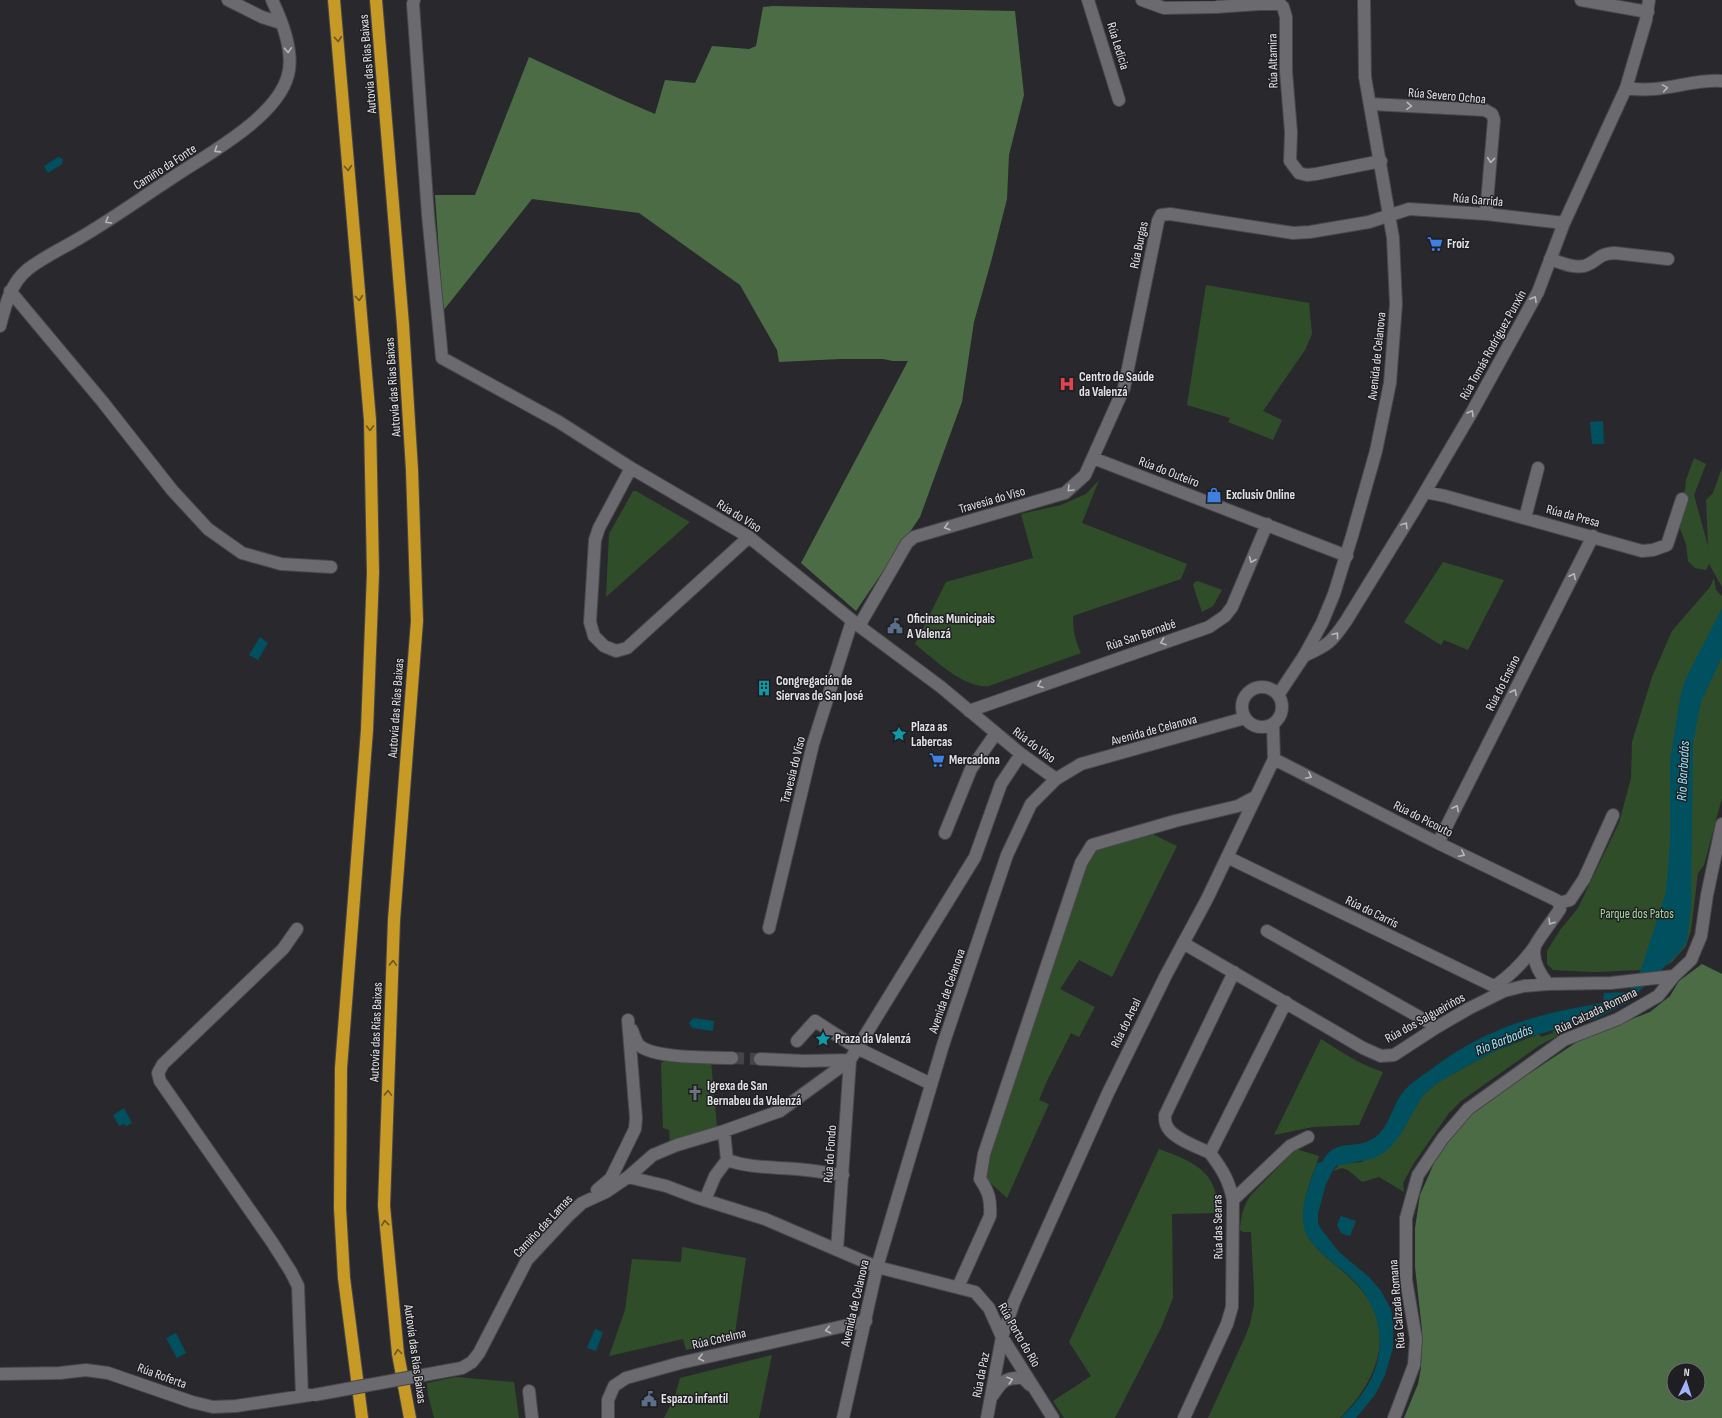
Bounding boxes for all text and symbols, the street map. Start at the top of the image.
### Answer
street label: Autovía das Rías Baixas [356,13,380,115]
street label: Rúa Ledicia [1103,20,1133,72]
street label: Rúa Altamira [1265,33,1281,89]
one-way arrow [333,36,342,42]
one-way arrow [284,47,293,53]
street label: Rúa Severo Ochoa [1407,85,1487,107]
one-way arrow [1662,85,1668,93]
one-way arrow [1406,102,1412,111]
street label: Camiño da Fonte [130,141,200,193]
one-way arrow [214,145,221,153]
one-way arrow [1486,157,1495,163]
one-way arrow [344,165,353,171]
street label: Rúa Garrida [1452,190,1504,210]
one-way arrow [105,216,112,224]
street label: Rúa Burgas [1126,220,1152,270]
supermarket icon: Froiz [1426,235,1444,253]
place label: Froiz [1447,236,1469,252]
street label: Rúa Tomás Rodríguez Punxín [1456,287,1530,403]
one-way arrow [355,295,364,301]
one-way arrow [1529,296,1536,303]
street label: Avenida de Celanova [1364,311,1390,402]
street label: Autovía das Rías Baixas [382,336,405,438]
place label: Centro de Saúde da Valenzá [1079,369,1155,400]
hospital icon: Centro de Saúde da Valenzá [1058,375,1076,393]
one-way arrow [1466,410,1473,417]
one-way arrow [366,425,374,431]
street label: Rúa do Outeiro [1136,453,1202,491]
street label: Travesía do Viso [957,483,1027,517]
one-way arrow [1067,484,1075,491]
shop icon: Exclusiv Online [1205,486,1223,504]
place label: Exclusiv Online [1226,487,1296,503]
street label: Rúa do Viso [714,496,764,536]
street label: Rúa da Presa [1544,501,1602,531]
one-way arrow [1400,522,1408,529]
one-way arrow [944,523,950,531]
one-way arrow [1249,556,1257,564]
one-way arrow [1568,573,1576,580]
place label: Oficinas Municipais A Valenzá [906,611,995,642]
street label: Rúa San Bernabé [1104,616,1178,654]
public building icon: Oficinas Municipais A Valenzá [886,617,904,635]
one-way arrow [1331,633,1338,640]
one-way arrow [1160,638,1167,646]
street label: Rúa do Ensino [1482,652,1524,714]
street label: Autovía das Rías Baixas [384,657,407,759]
place label: Congregación de Siervas de San José [776,673,864,704]
building icon: Congregación de Siervas de San José [755,679,773,697]
one-way arrow [1037,681,1044,689]
one-way arrow [1509,689,1517,696]
street label: Avenida de Celanova [1108,711,1199,749]
place label: Plaza as Labercas [911,719,952,750]
street label: Rúa do Viso [1009,724,1059,766]
place icon: Plaza as Labercas [890,725,908,743]
street label: Travesía do Viso [777,735,809,805]
water label: Rio Barbadás [1673,740,1693,801]
supermarket icon: Mercadona [928,751,946,769]
place label: Mercadona [949,752,1000,768]
one-way arrow [1304,771,1312,779]
street label: Rúa do Picouto [1391,797,1455,841]
one-way arrow [1451,805,1459,812]
one-way arrow [1458,849,1465,857]
street label: Rúa do Carris [1343,892,1401,932]
park label: Parque dos Patos [1600,906,1674,922]
one-way arrow [1549,917,1556,924]
street label: Avenida de Celanova [925,947,969,1036]
one-way arrow [388,960,397,966]
street label: Autovía das Rías Baixas [366,982,386,1083]
street label: Rúa Calzada Romana [1552,984,1640,1038]
street label: Rúa dos Salgueiriños [1382,989,1468,1047]
street label: Rúa do Areal [1107,995,1145,1051]
water label: Rio Barbadás [1473,1021,1535,1059]
place icon: Praza da Valenzá [814,1030,832,1048]
place label: Praza da Valenzá [835,1031,911,1047]
place label: Igrexa de San Bernabeu da Valenzá [707,1078,801,1109]
church icon: Igrexa de San Bernabeu da Valenzá [686,1084,704,1102]
one-way arrow [383,1090,392,1096]
street label: Rúa do Fondo [820,1125,840,1183]
street label: Camiño das Lamas [510,1191,576,1261]
street label: Rúa das Searas [1209,1194,1227,1259]
one-way arrow [381,1220,390,1226]
street label: Avenida de Celanova [837,1258,873,1349]
street label: Rúa Calzada Romana [1385,1259,1409,1349]
street label: Rúa Porto do Río [994,1300,1044,1370]
street label: Autovía das Rías Baixas [400,1303,430,1405]
street label: Rúa Cotelma [690,1325,748,1353]
one-way arrow [825,1325,831,1333]
one-way arrow [394,1349,403,1355]
street label: Rúa da Paz [969,1351,993,1399]
one-way arrow [698,1353,705,1362]
street label: Rúa Roferta [135,1360,189,1392]
north arrow [1666,1362,1706,1402]
text: N [1683,1366,1690,1379]
one-way arrow [1006,1376,1013,1385]
public building icon: Espazo infantil [640,1390,658,1408]
place label: Espazo infantil [661,1391,729,1407]

